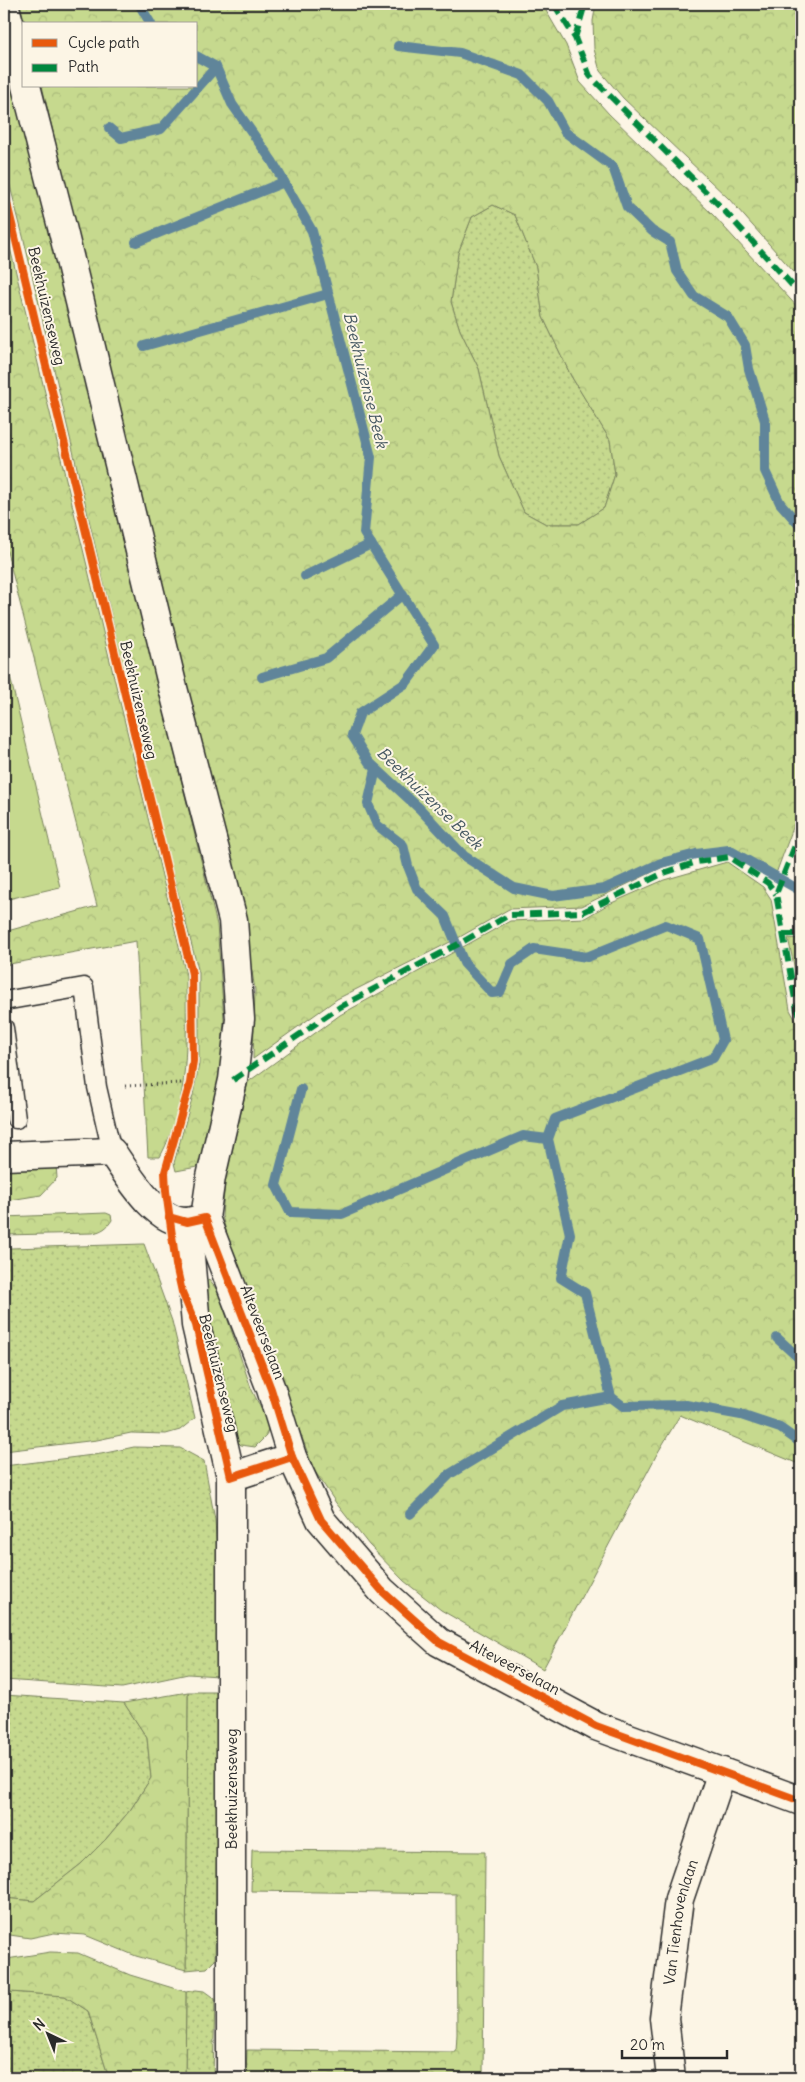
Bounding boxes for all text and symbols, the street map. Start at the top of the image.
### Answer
legend [22,22,198,88]
text: Cycle path [68,33,140,52]
text: Path [68,57,99,76]
street label: Beekhuizenseweg [24,245,70,367]
water label: Beekhuizense Beek [340,310,393,452]
street label: Beekhuizenseweg [116,639,162,761]
water label: Beekhuizense Beek [373,743,488,855]
street label: Alteveerselaan [236,1282,290,1382]
street label: Beekhuizenseweg [195,1312,243,1434]
street label: Alteveerselaan [467,1635,564,1699]
street label: Beekhuizenseweg [222,1728,241,1850]
street label: Van Tienhovenlaan [659,1856,701,1986]
north arrow [22,2010,72,2060]
text: N [29,2015,49,2034]
scale bar [622,2027,728,2059]
text: 20 m [630,2035,665,2054]

